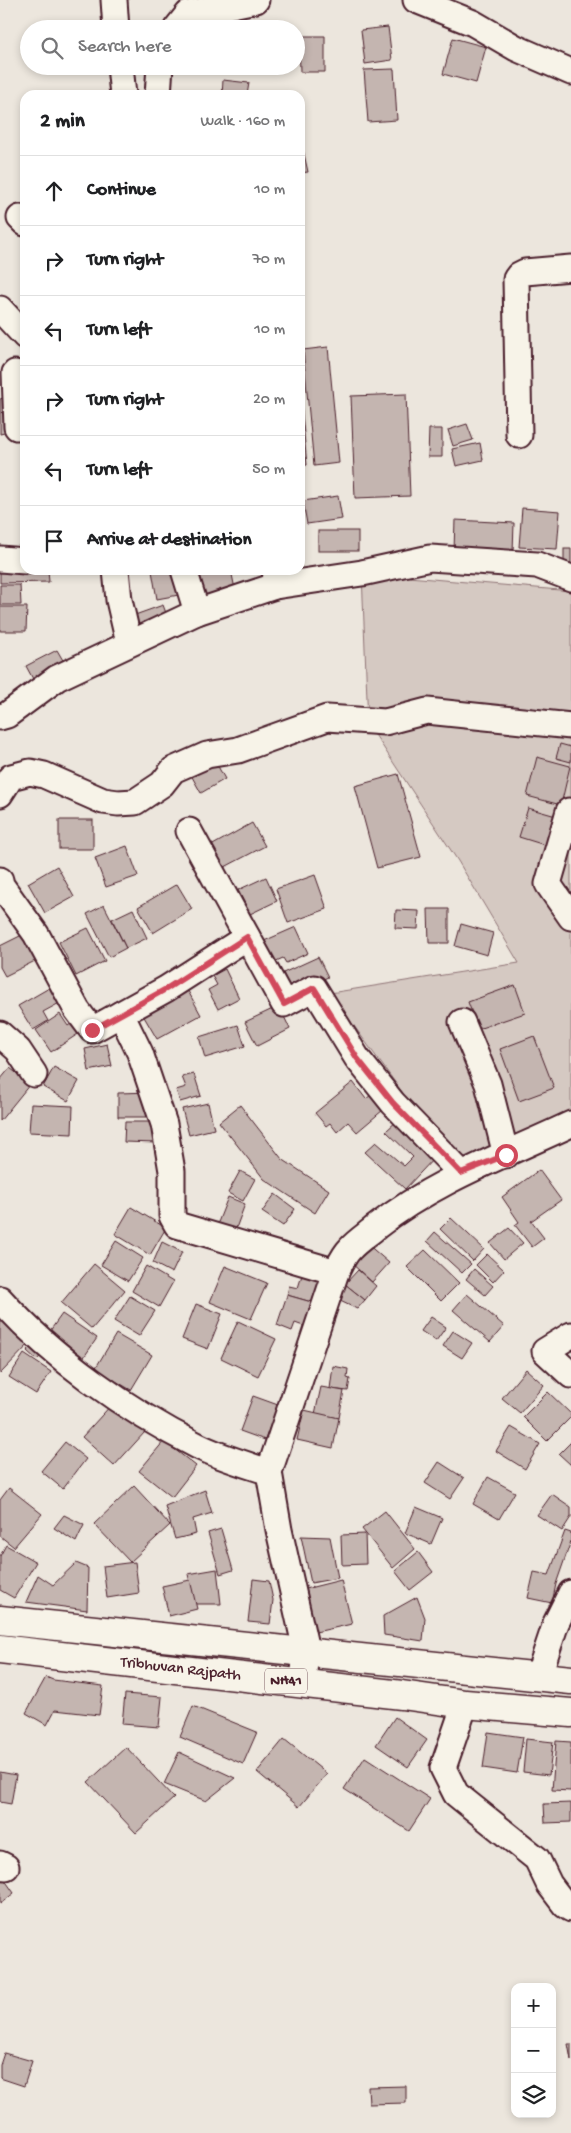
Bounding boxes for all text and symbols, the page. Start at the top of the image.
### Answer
search box [20,20,305,75]
icon: search [38,34,66,62]
text: Search here [78,36,172,59]
text: 2 min [40,110,85,135]
text: Walk · 160 m [200,113,285,132]
icon: ahead [40,177,68,205]
text: Continue [87,179,156,202]
text: 10 m [254,181,285,200]
icon: right [40,247,68,275]
text: Turn right [87,249,163,272]
text: 70 m [252,251,285,270]
icon: left [40,317,68,345]
text: Turn left [87,319,151,342]
text: 10 m [254,321,285,340]
icon: right [40,387,68,415]
text: Turn right [87,389,163,412]
text: 20 m [253,391,285,410]
icon: left [40,457,68,485]
text: Turn left [87,459,151,482]
text: 50 m [252,461,285,480]
icon: arrive [40,527,68,555]
text: Arrive at destination [87,529,251,552]
route end [81,1019,104,1042]
route start [495,1144,518,1167]
street label: Tribhuvan Rajpath [119,1653,242,1686]
road number: NH41 [265,1668,307,1694]
map controls [511,1983,556,2118]
button: + [511,1983,556,2028]
button: − [511,2028,556,2073]
button: layers [511,2073,556,2118]

